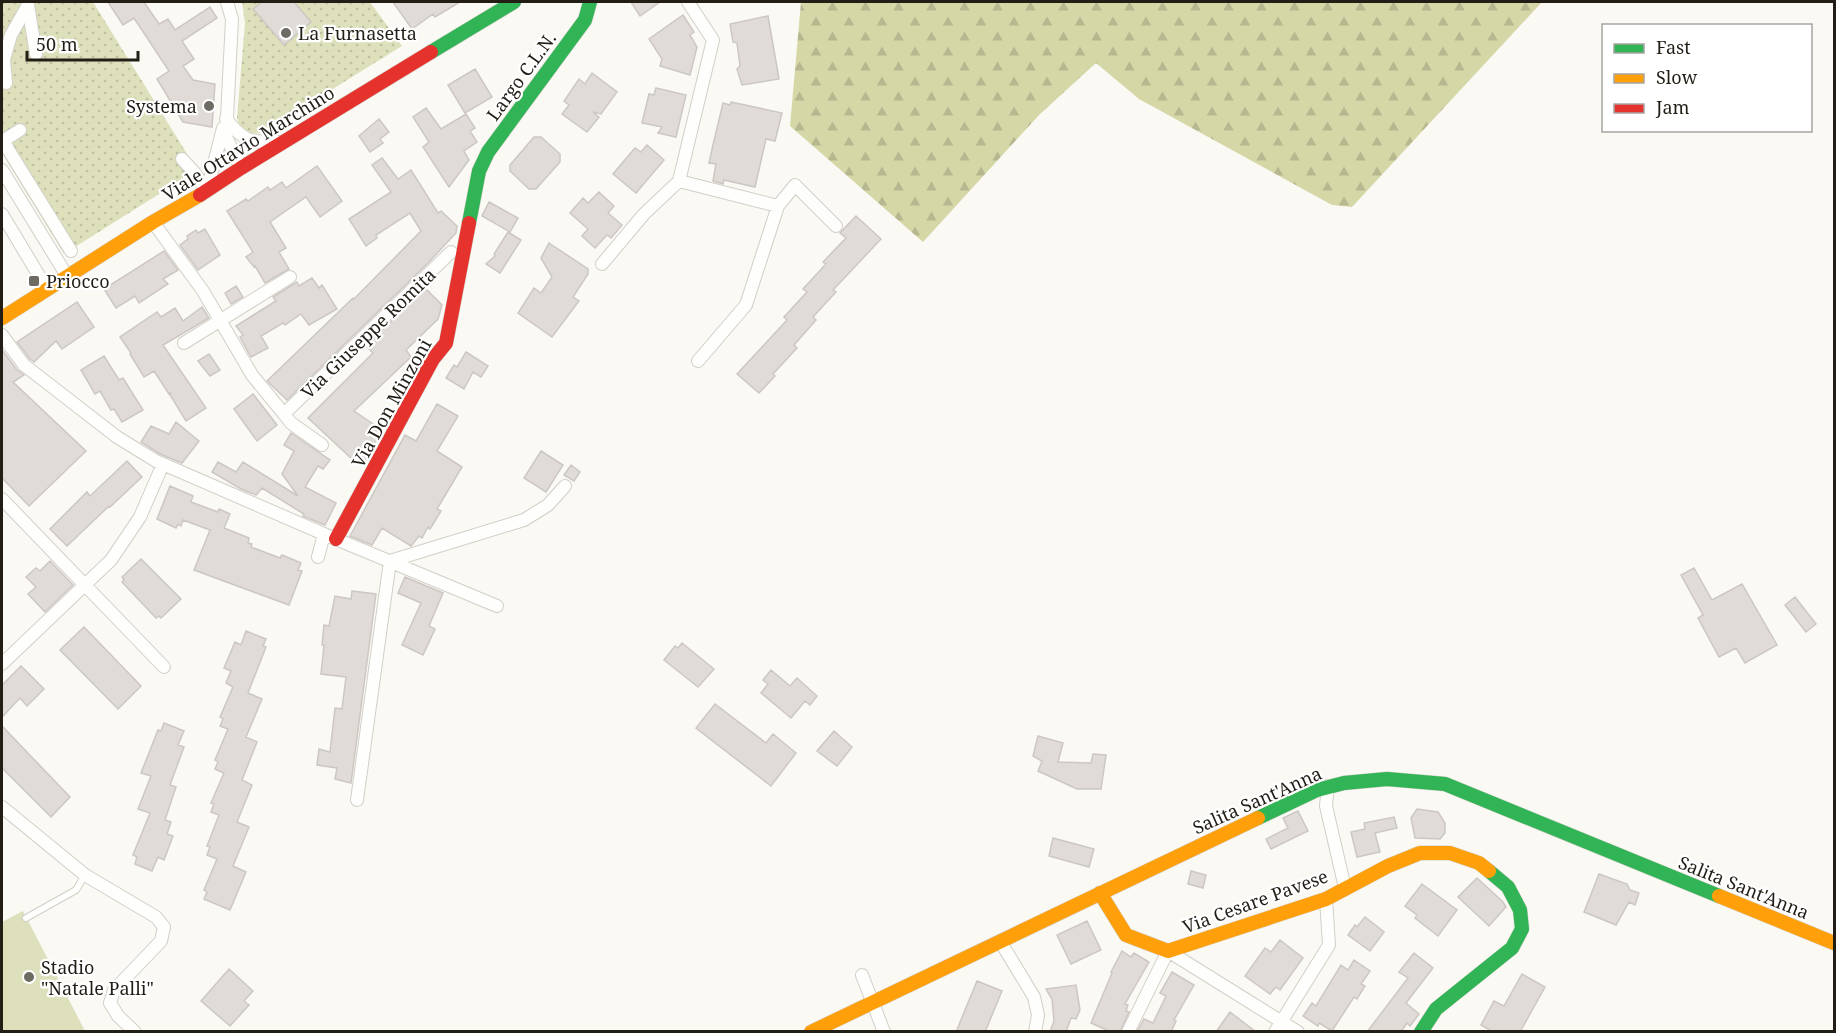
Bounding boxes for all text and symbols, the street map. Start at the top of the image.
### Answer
place label: La Furnasetta [298,21,417,45]
scale bar [27,24,138,62]
legend [1602,24,1812,132]
marker: La Furnasetta [279,26,293,40]
street label: Largo C.L.N. [481,27,561,125]
text: 50 m [36,32,78,56]
text: Fast [1656,35,1691,59]
text: Slow [1656,65,1698,89]
street label: Viale Ottavio Marchino [157,80,339,206]
place label: Systema [126,94,197,118]
text: Jam [1655,95,1690,119]
marker: Systema [202,99,216,113]
street label: Via Giuseppe Romita [296,262,440,404]
place label: Priocco [46,269,110,293]
marker: Priocco [27,274,41,288]
street label: Via Don Minzoni [346,334,436,472]
street label: Salita Sant'Anna [1189,761,1325,839]
street label: Salita Sant'Anna [1675,850,1813,924]
street label: Via Cesare Pavese [1179,864,1331,938]
place label: Stadio "Natale Palli" [41,955,154,1000]
marker: Stadio "Natale Palli" [22,970,36,984]

